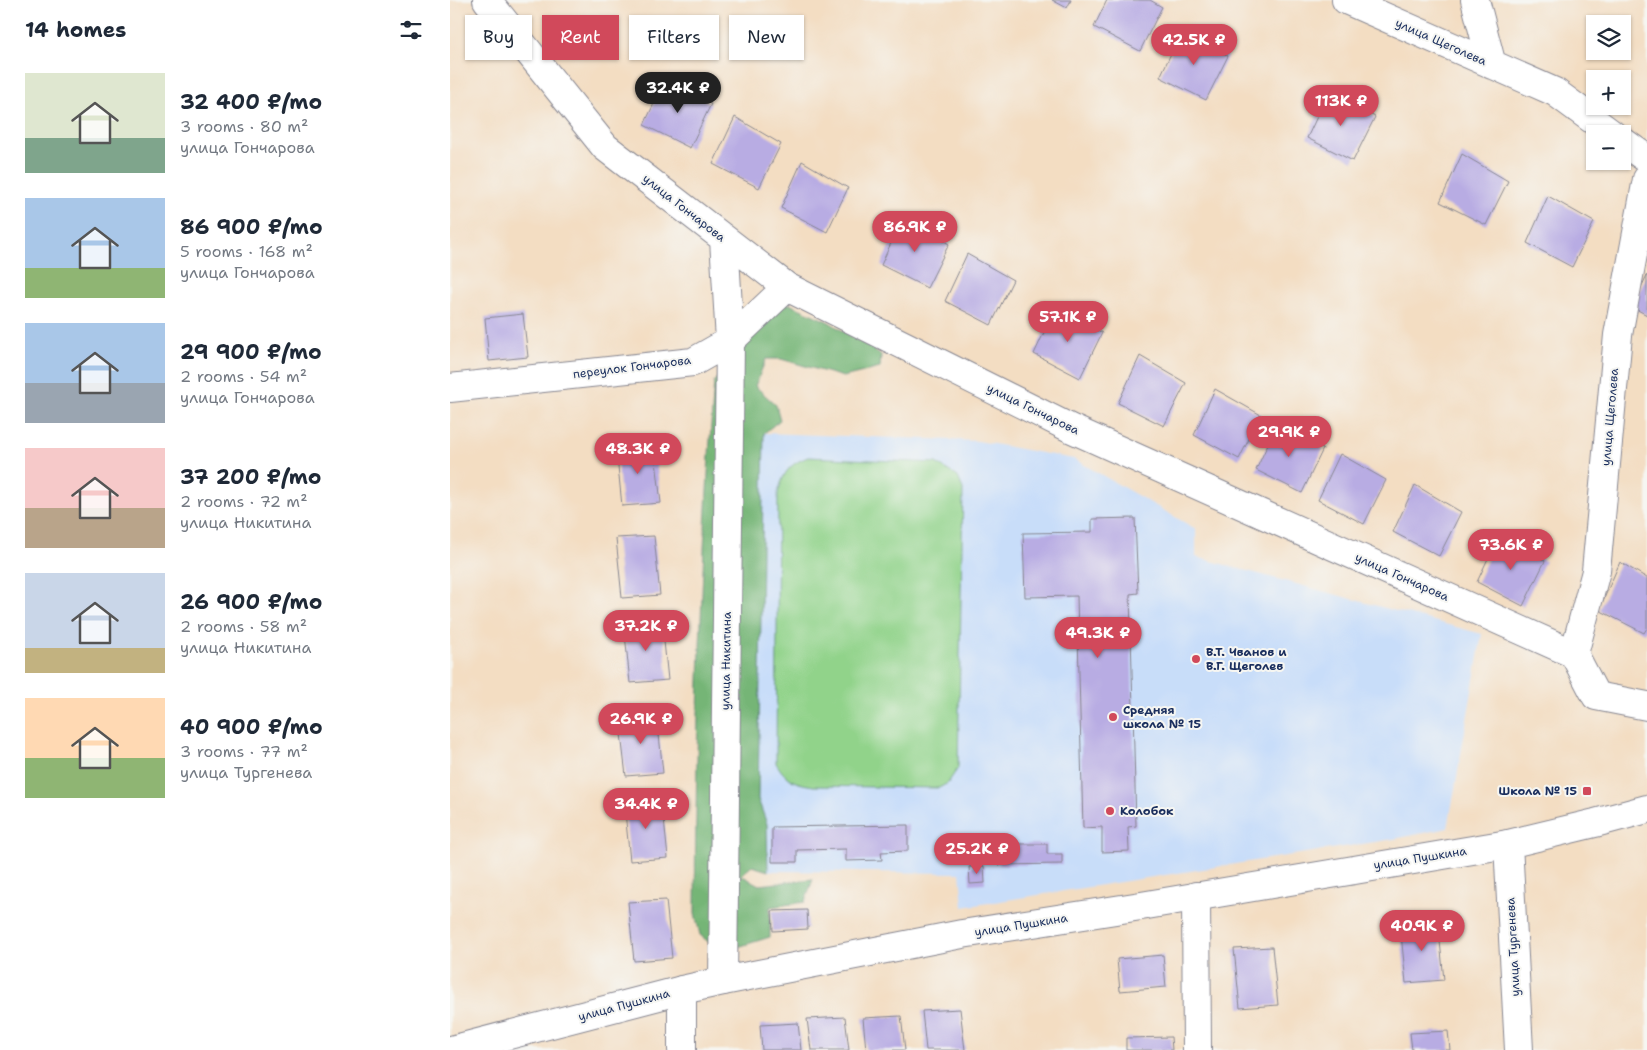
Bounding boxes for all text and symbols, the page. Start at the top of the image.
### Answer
chip: Buy [465,15,532,60]
chip: Rent [542,15,619,60]
chip: Filters [629,15,719,60]
chip: New [729,15,804,60]
street label: улица Щеголева [1393,15,1490,69]
map controls [1586,15,1631,170]
button: layers [1586,15,1631,60]
text: 14 homes [25,16,126,44]
icon: filters [397,16,425,44]
pin: 42.5K ₽ [1148,23,1240,66]
text: 42.5K ₽ [1162,29,1226,50]
button: + [1586,70,1631,115]
pin: 32.4K ₽ [632,72,724,114]
text: 32.4K ₽ [646,77,710,98]
pin: 113K ₽ [1300,84,1382,127]
text: 32 400 ₽/mo [180,88,322,116]
text: 113K ₽ [1315,90,1367,111]
icon: home [65,93,125,153]
text: 3 rooms · 80 m² [180,116,308,137]
button: − [1586,125,1631,170]
text: улица Гончарова [180,137,315,158]
street label: улица Гончарова [639,171,729,246]
pin: 86.9K ₽ [869,210,961,253]
text: 86 900 ₽/mo [180,213,323,241]
text: 86.9K ₽ [883,216,947,237]
icon: home [65,218,125,278]
text: 5 rooms · 168 m² [180,241,313,262]
text: улица Гончарова [180,262,315,283]
pin: 57.1K ₽ [1022,300,1114,343]
text: 57.1K ₽ [1039,306,1097,327]
text: 29 900 ₽/mo [180,338,322,366]
icon: home [65,343,125,403]
street label: переулок Гончарова [572,352,693,382]
text: 2 rooms · 54 m² [180,366,307,387]
street label: улица Щеголева [1598,367,1622,467]
street label: улица Гончарова [984,380,1082,439]
text: улица Гончарова [180,387,315,408]
pin: 29.9K ₽ [1243,416,1335,458]
text: 29.9K ₽ [1258,421,1320,442]
pin: 48.3K ₽ [592,432,684,475]
text: 48.3K ₽ [606,438,670,459]
text: 37 200 ₽/mo [180,463,322,491]
icon: home [65,468,125,528]
text: 2 rooms · 72 m² [180,491,308,512]
text: улица Никитина [180,512,311,533]
pin: 73.6K ₽ [1465,528,1557,571]
text: 73.6K ₽ [1479,534,1543,555]
street label: улица Гончарова [1353,549,1452,605]
text: 26 900 ₽/mo [180,588,322,616]
icon: home [65,593,125,653]
pin: 37.2K ₽ [600,610,692,652]
street label: улица Никитина [717,611,735,710]
text: 37.2K ₽ [614,615,678,636]
text: 2 rooms · 58 m² [180,616,307,637]
pin: 49.3K ₽ [1052,616,1144,659]
text: 49.3K ₽ [1066,622,1130,643]
text: улица Никитина [180,637,311,658]
place label: В.Т. Чванов и В.Г. Щеголев [1206,644,1287,674]
marker: В.Т. Чванов и В.Г. Щеголев [1190,653,1202,665]
pin: 26.9K ₽ [595,702,687,745]
place label: Средняя школа № 15 [1123,702,1201,732]
text: 26.9K ₽ [609,708,673,729]
marker: Средняя школа № 15 [1107,711,1119,723]
text: 40 900 ₽/mo [180,713,323,741]
icon: home [65,718,125,778]
text: 3 rooms · 77 m² [180,741,308,762]
text: улица Тургенева [180,762,312,783]
place label: Школа № 15 [1499,783,1577,799]
marker: Школа № 15 [1581,785,1593,797]
pin: 34.4K ₽ [600,788,692,830]
text: 34.4K ₽ [614,793,678,814]
place label: Колобок [1120,803,1174,819]
marker: Колобок [1104,805,1116,817]
pin: 25.2K ₽ [931,832,1023,875]
text: 25.2K ₽ [945,838,1009,859]
street label: улица Пушкина [1372,843,1468,873]
street label: улица Тургенева [1502,896,1524,997]
street label: улица Пушкина [973,910,1069,940]
pin: 40.9K ₽ [1376,910,1468,952]
text: 40.9K ₽ [1391,915,1453,936]
street label: улица Пушкина [576,985,672,1025]

